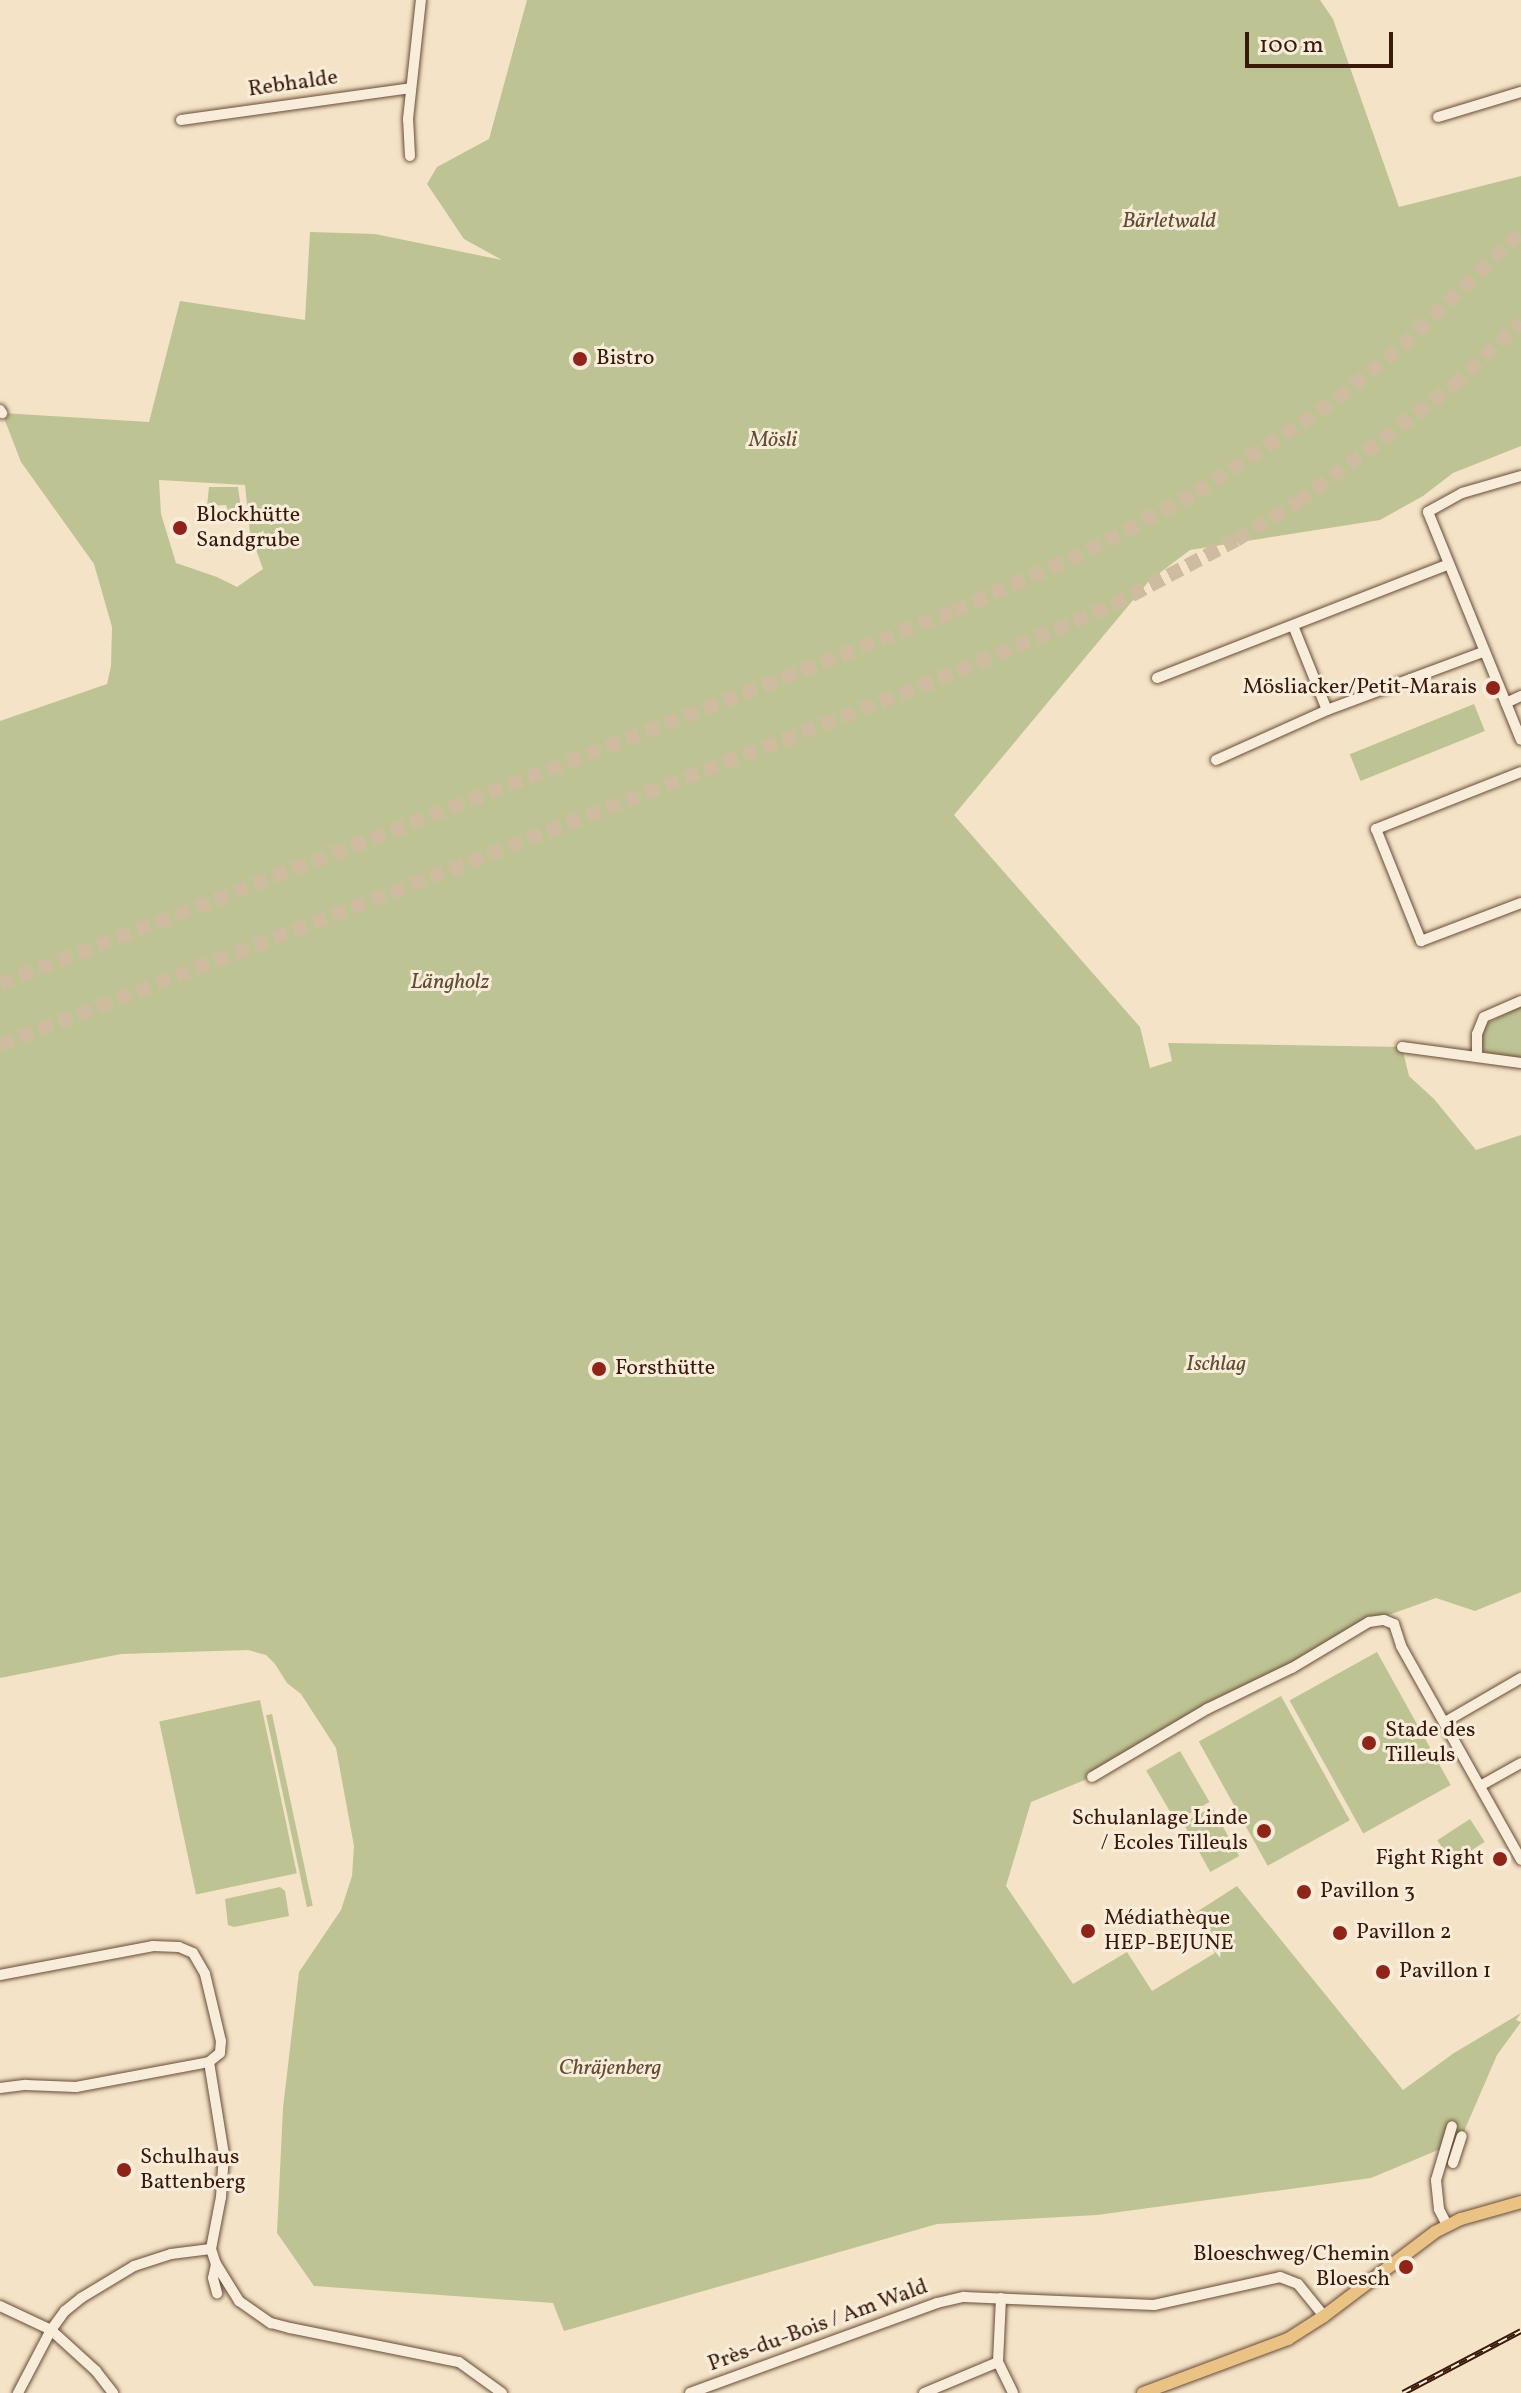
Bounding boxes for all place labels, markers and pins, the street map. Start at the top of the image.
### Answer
place label: Bistro [596,346,654,372]
marker: Bistro [571,350,589,368]
place label: Blockhütte Sandgrube [196,502,300,554]
marker: Blockhütte Sandgrube [171,519,189,537]
place label: Mösliacker/Petit-Marais [1243,675,1477,701]
marker: Mösliacker/Petit-Marais [1484,679,1502,697]
place label: Forsthütte [615,1356,715,1382]
marker: Forsthütte [590,1360,608,1378]
place label: Stade des Tilleuls [1385,1717,1475,1768]
marker: Stade des Tilleuls [1360,1734,1378,1752]
place label: Schulanlage Linde / Ecoles Tilleuls [1072,1805,1248,1856]
marker: Schulanlage Linde / Ecoles Tilleuls [1255,1822,1273,1840]
place label: Fight Right [1375,1846,1484,1872]
marker: Fight Right [1491,1850,1509,1868]
place label: Pavillon 3 [1320,1879,1415,1905]
marker: Pavillon 3 [1295,1883,1313,1901]
place label: Médiathèque HEP-BEJUNE [1104,1905,1234,1956]
place label: Pavillon 2 [1356,1920,1452,1946]
marker: Médiathèque HEP-BEJUNE [1079,1922,1097,1940]
marker: Pavillon 2 [1331,1924,1349,1942]
place label: Pavillon 1 [1399,1959,1491,1985]
marker: Pavillon 1 [1374,1963,1392,1981]
place label: Schulhaus Battenberg [140,2144,246,2196]
marker: Schulhaus Battenberg [115,2161,133,2179]
place label: Bloeschweg/Chemin Bloesch [1193,2241,1390,2292]
marker: Bloeschweg/Chemin Bloesch [1397,2258,1415,2276]

